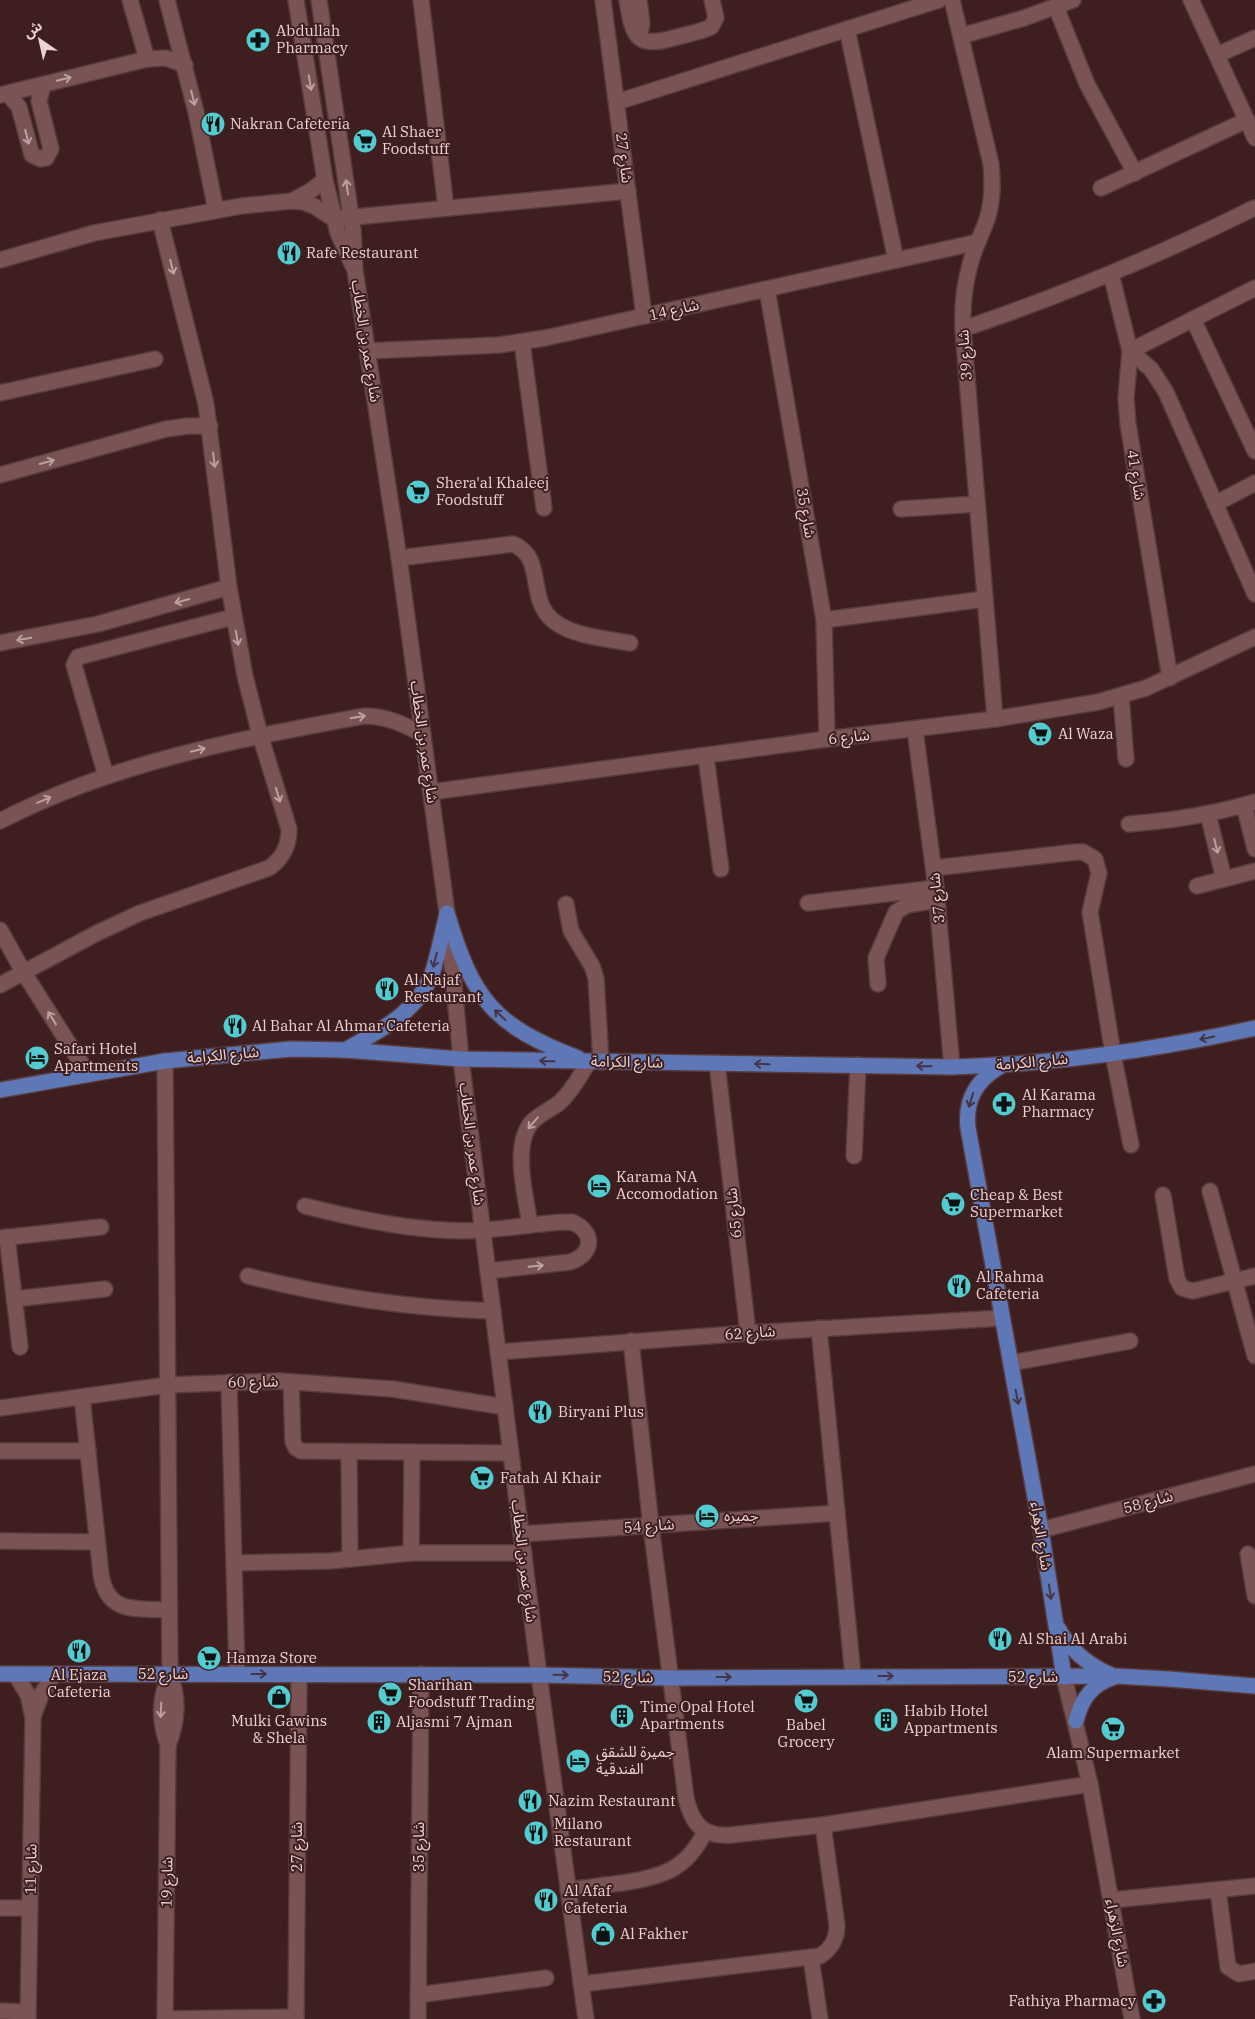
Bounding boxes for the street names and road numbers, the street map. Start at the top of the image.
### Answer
street label: شارع 27 [609,132,637,185]
street label: شارع عمر بن الخطاب [344,278,386,404]
street label: شارع 14 [647,294,702,327]
street label: شارع 39 [953,329,979,381]
street label: شارع 41 [1120,448,1150,502]
street label: شارع 35 [790,486,820,540]
street label: شارع عمر بن الخطاب [404,679,443,805]
street label: شارع 6 [827,725,871,751]
street label: شارع 37 [924,871,952,924]
street label: شارع الكرامة [186,1042,260,1070]
street label: شارع الكرامة [995,1049,1069,1077]
street label: شارع الكرامة [591,1051,663,1075]
street label: شارع عمر بن الخطاب [453,1081,489,1207]
street label: شارع 65 [721,1186,749,1239]
street label: شارع 62 [724,1321,776,1347]
street label: شارع 60 [227,1372,279,1394]
street label: شارع 58 [1121,1486,1176,1520]
street label: شارع عمر بن الخطاب [505,1498,541,1624]
street label: شارع الزهراء [1024,1500,1056,1572]
street label: شارع 54 [623,1514,675,1540]
street label: شارع 52 [138,1664,189,1686]
street label: شارع 52 [602,1667,654,1689]
street label: شارع 52 [1008,1667,1059,1689]
street label: شارع 27 [287,1821,309,1872]
street label: شارع 35 [409,1821,431,1872]
street label: شارع 11 [21,1843,43,1895]
street label: شارع 19 [157,1856,179,1908]
street label: شارع الزهراء [1099,1897,1133,1970]

